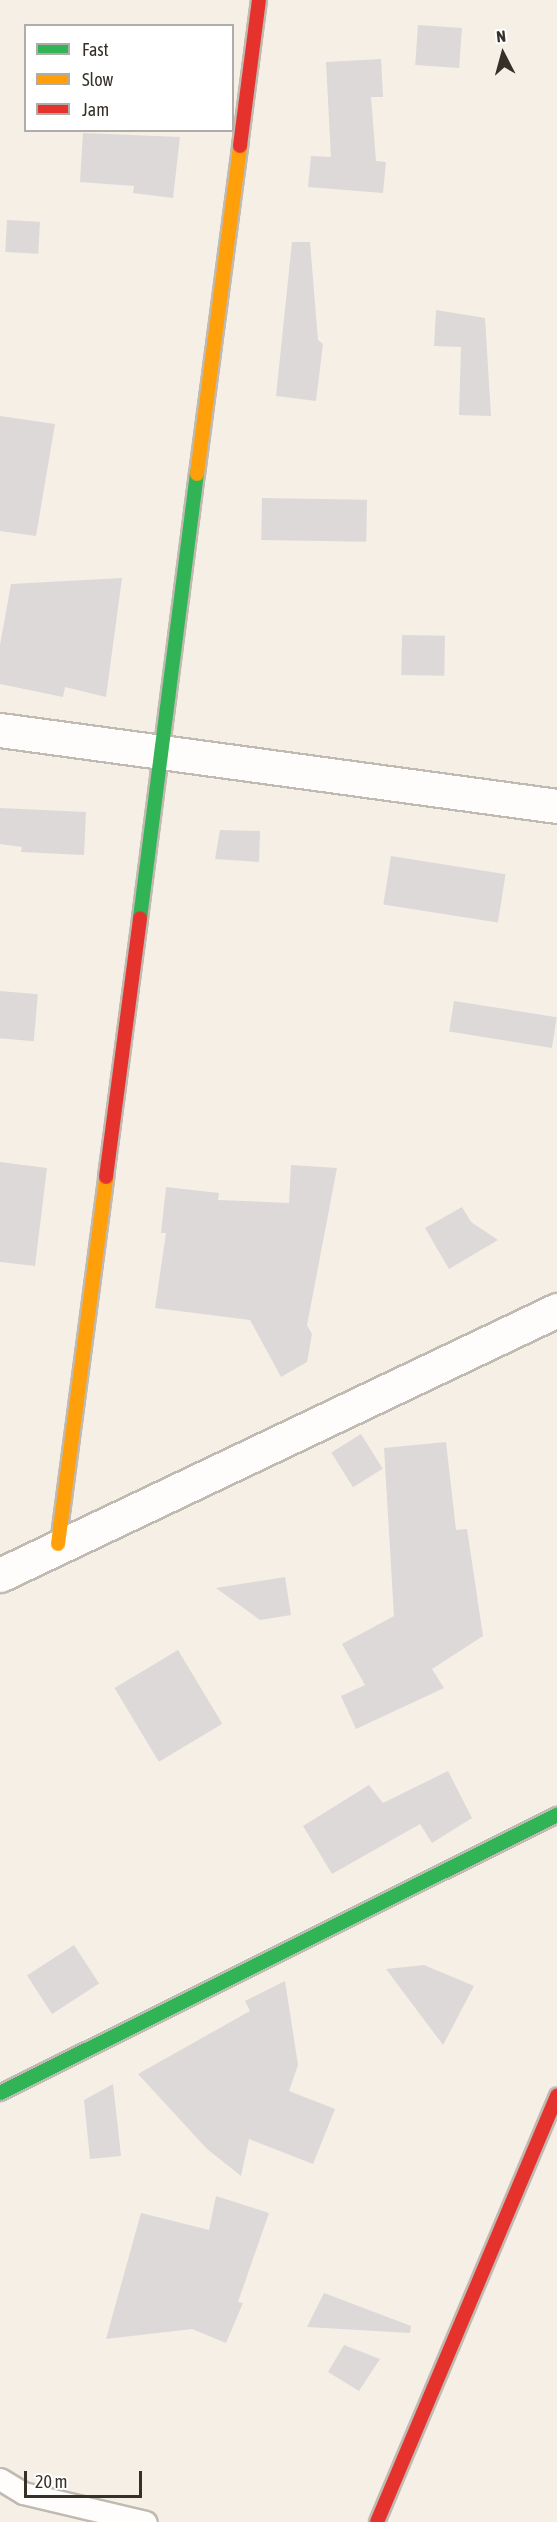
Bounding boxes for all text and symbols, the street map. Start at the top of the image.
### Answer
legend [24,24,234,132]
north arrow [473,24,533,84]
text: N [495,27,507,46]
text: Fast [82,39,109,60]
text: Slow [82,69,113,90]
text: Jam [82,99,109,120]
scale bar [27,2459,146,2497]
text: 20 m [35,2471,67,2492]

